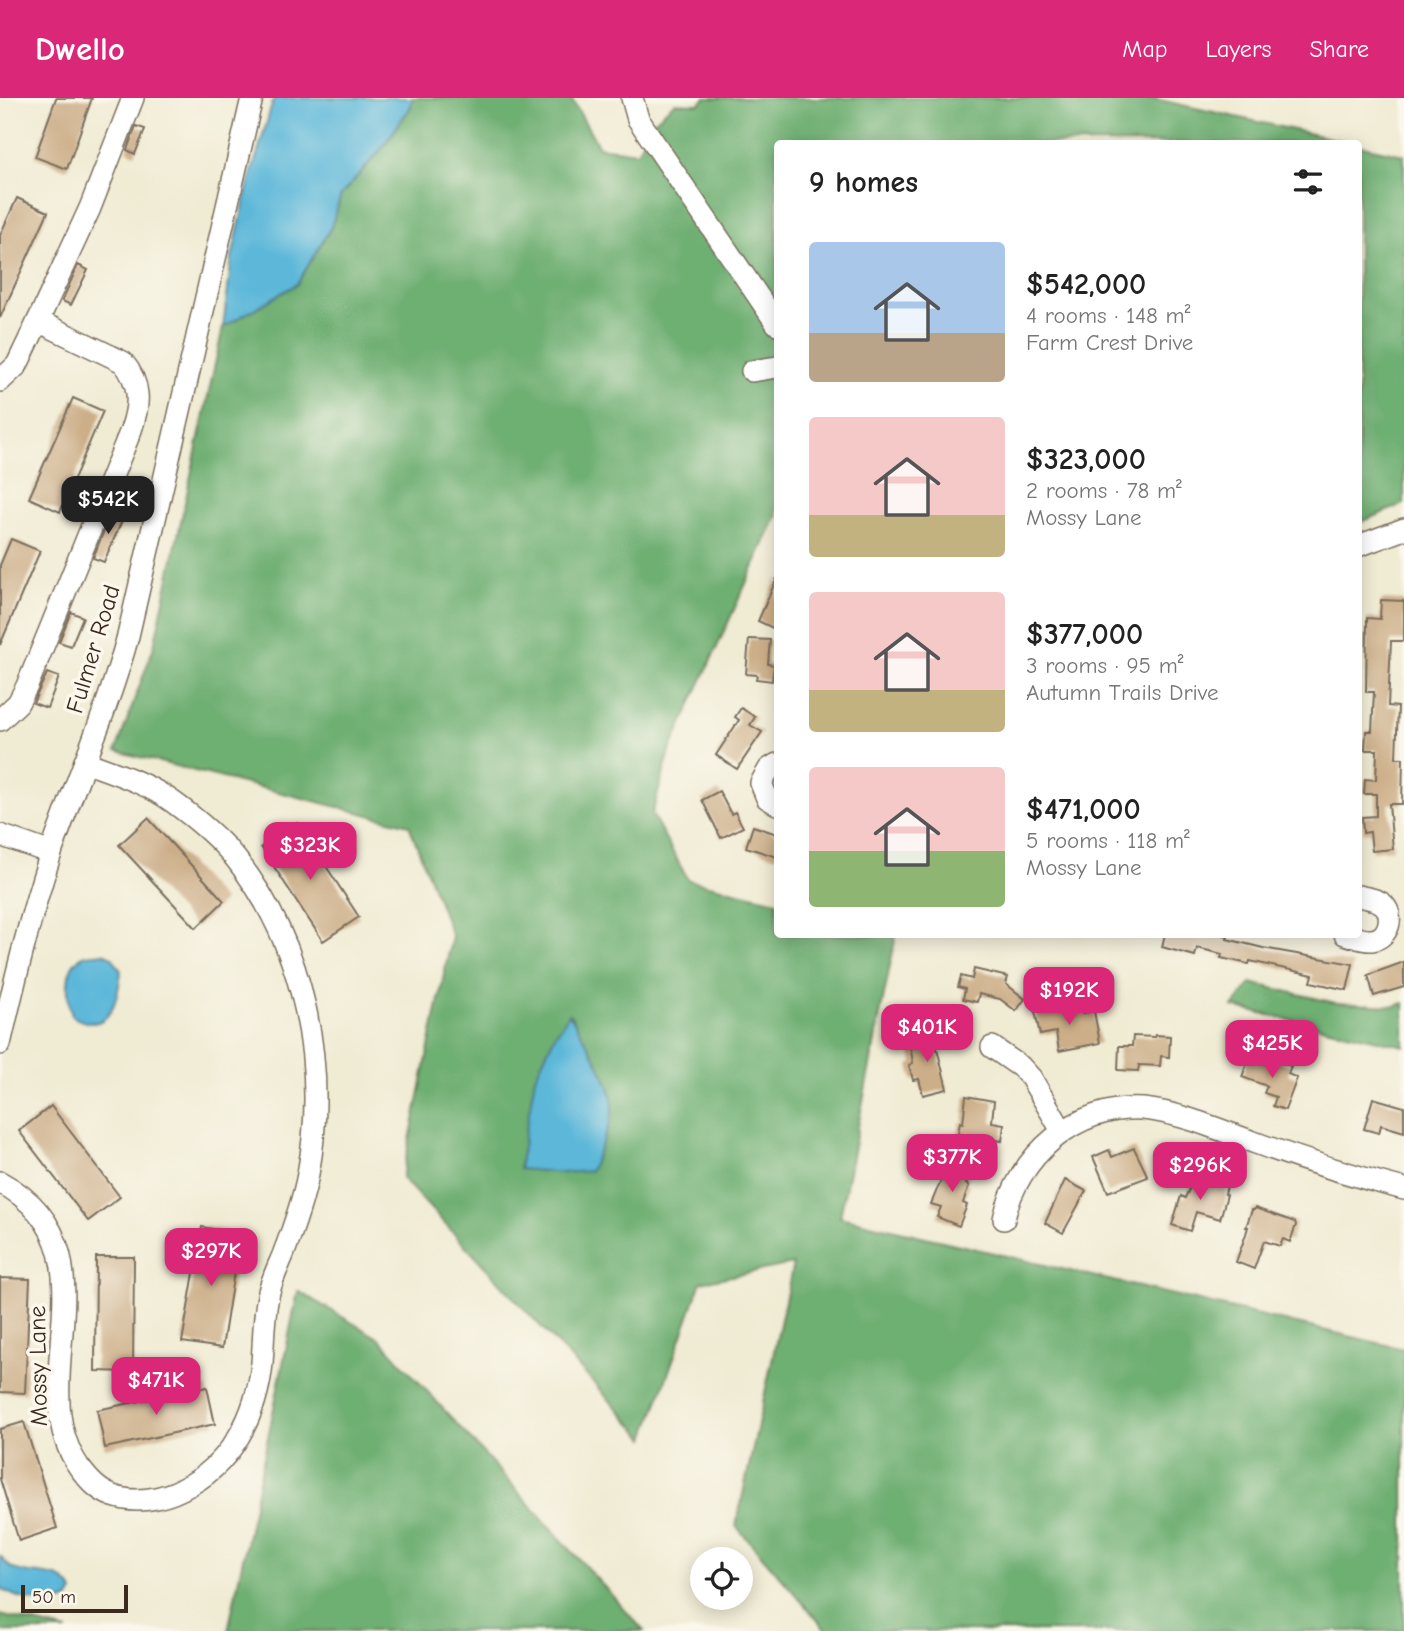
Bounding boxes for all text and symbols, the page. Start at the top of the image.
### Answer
text: Dwello [35,30,125,68]
text: Map [1122,35,1168,63]
text: Layers [1206,35,1271,63]
text: Share [1309,35,1369,63]
icon: filters [1289,163,1327,201]
text: 9 homes [809,165,918,200]
text: $542,000 [1026,267,1146,302]
icon: home [865,270,949,354]
text: 4 rooms · 148 m² [1026,302,1190,329]
text: Farm Crest Drive [1026,329,1193,356]
text: $323,000 [1026,442,1146,477]
icon: home [865,445,949,529]
pin: $542K [59,476,157,536]
text: 2 rooms · 78 m² [1026,477,1182,504]
text: $542K [77,485,139,512]
text: Mossy Lane [1026,504,1142,531]
street label: Fulmer Road [60,581,126,717]
text: $377,000 [1026,617,1143,652]
icon: home [865,620,949,704]
text: 3 rooms · 95 m² [1026,652,1184,679]
text: Autumn Trails Drive [1026,679,1218,706]
text: $471,000 [1026,792,1141,827]
icon: home [865,795,949,879]
pin: $323K [261,822,359,882]
text: 5 rooms · 118 m² [1026,827,1190,854]
text: $323K [280,831,340,858]
text: Mossy Lane [1026,854,1142,881]
pin: $192K [1020,968,1118,1027]
text: $192K [1039,976,1099,1003]
pin: $401K [878,1004,976,1064]
text: $401K [897,1013,957,1040]
pin: $425K [1223,1020,1321,1080]
text: $425K [1241,1029,1303,1056]
pin: $377K [903,1134,1001,1194]
pin: $296K [1151,1142,1249,1202]
text: $377K [923,1143,981,1170]
text: $296K [1169,1151,1231,1178]
pin: $297K [162,1228,260,1288]
text: $297K [181,1237,241,1264]
street label: Mossy Lane [23,1305,53,1427]
pin: $471K [107,1358,205,1417]
text: $471K [128,1366,184,1393]
map controls [690,1547,753,1610]
button: locate [690,1547,753,1610]
scale bar [21,1582,128,1614]
text: 50 m [32,1586,76,1608]

